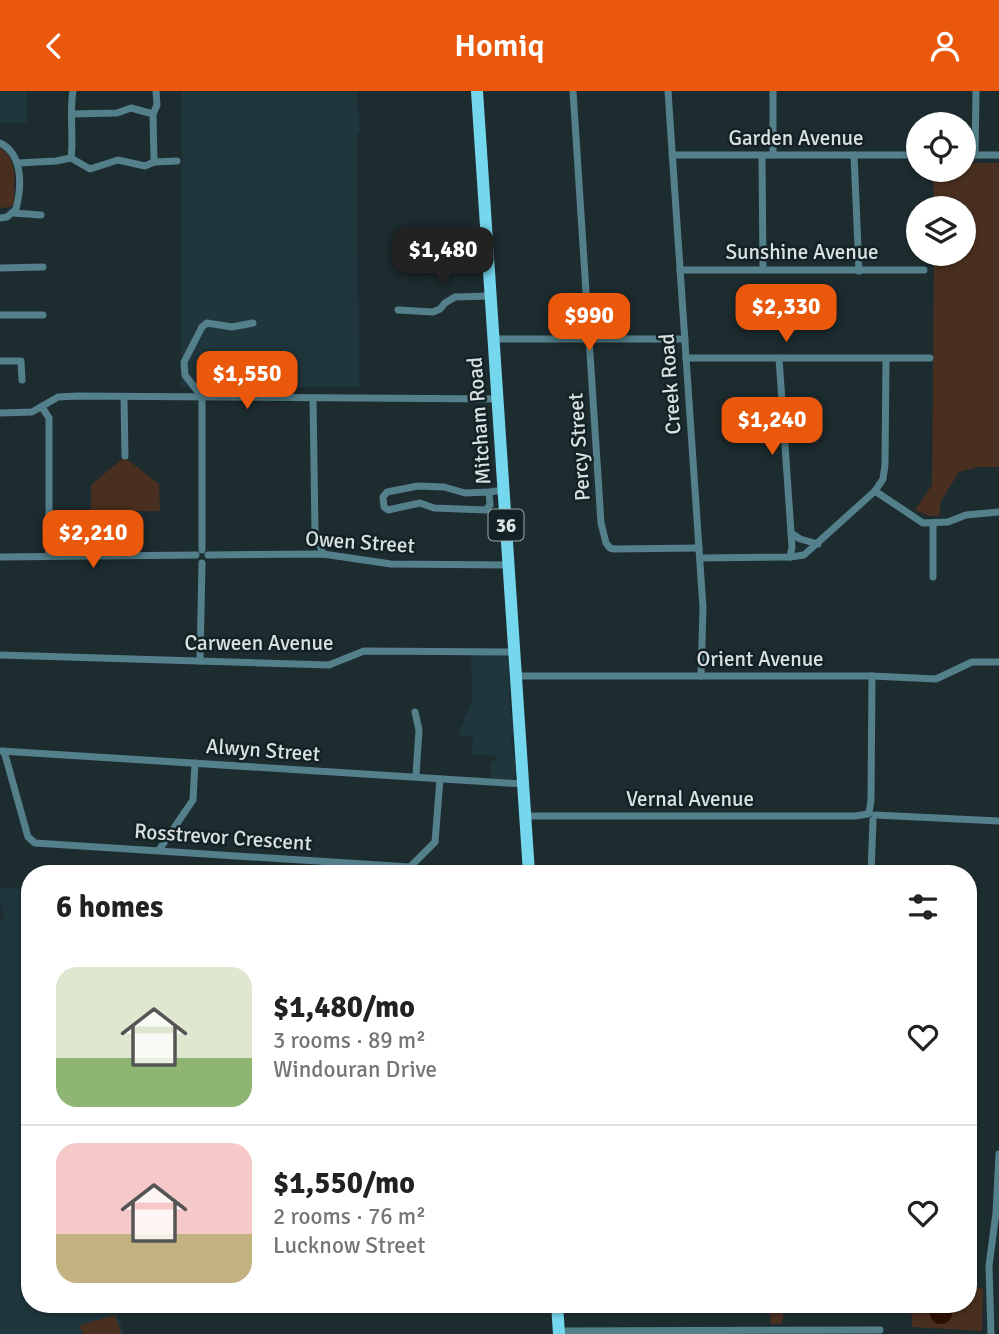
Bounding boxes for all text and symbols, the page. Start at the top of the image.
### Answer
text: Homiq [454,26,545,65]
icon: back [35,27,73,65]
icon: person [926,27,964,65]
map controls [906,112,976,266]
button: locate [906,112,976,182]
street label: Garden Avenue [728,125,864,151]
button: layers [906,196,976,266]
pin: $1,480 [386,227,500,287]
text: $1,480 [409,235,477,264]
street label: Sunshine Avenue [725,239,879,265]
pin: $2,330 [729,285,843,344]
text: $2,330 [752,292,820,321]
pin: $990 [548,293,630,353]
text: $990 [564,301,614,330]
street label: Creek Road [654,333,686,435]
pin: $1,550 [190,351,304,411]
street label: Mitcham Road [462,356,496,486]
text: $1,550 [213,359,281,388]
street label: Percy Street [562,392,596,502]
pin: $1,240 [715,397,829,457]
text: $1,240 [738,405,806,434]
road number: 36 [489,509,524,540]
pin: $2,210 [36,511,150,570]
text: $2,210 [59,518,127,547]
street label: Owen Street [304,525,416,559]
street label: Carween Avenue [184,630,334,656]
street label: Orient Avenue [696,646,824,672]
street label: Alwyn Street [205,733,321,767]
street label: Vernal Avenue [626,786,754,812]
street label: Rosstrevor Crescent [133,818,313,856]
icon: filters [904,888,942,926]
text: 6 homes [56,889,163,926]
text: $1,480/mo [273,989,415,1026]
icon: home [112,995,196,1079]
icon: heart [904,1018,942,1056]
text: 3 rooms · 89 m² [273,1026,426,1055]
text: Windouran Drive [273,1055,437,1084]
text: $1,550/mo [273,1165,415,1202]
icon: home [112,1171,196,1255]
icon: heart [904,1194,942,1232]
text: 2 rooms · 76 m² [273,1202,426,1231]
text: Lucknow Street [273,1231,425,1260]

